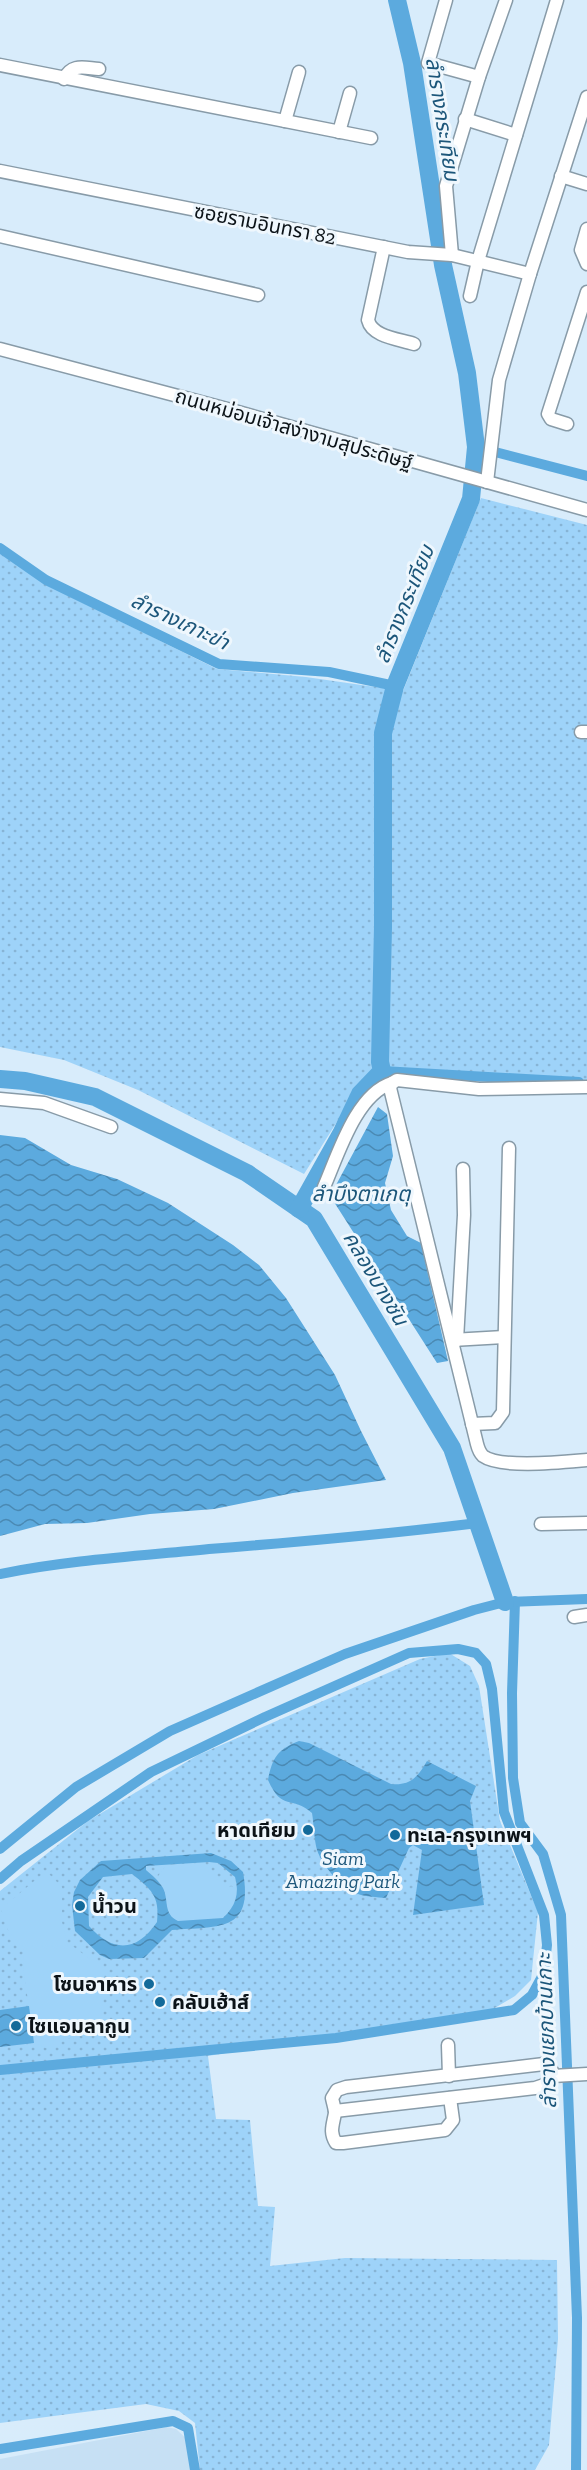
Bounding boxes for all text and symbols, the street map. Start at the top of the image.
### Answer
water label: ลำรางกระเทียม [421,55,465,185]
street label: ซอยรามอินทรา 82 [192,198,338,250]
street label: ถนนหม่อมเจ้าสง่างามสุประดิษฐ์ [172,384,416,474]
water label: ลำรางกระเทียม [369,539,440,667]
water label: ลำรางเกาะข่า [127,587,234,655]
water label: ลำบึงตาเกตุ [312,1181,412,1207]
water label: คลองบางชัน [338,1227,414,1330]
place label: หาดเทียม [217,1818,296,1842]
marker: หาดเทียม [301,1823,315,1837]
place label: ทะเล-กรุงเทพฯ [407,1823,532,1847]
marker: ทะเล-กรุงเทพฯ [388,1828,402,1842]
park label: Siam Amazing Park [285,1846,400,1893]
place label: น้ำวน [92,1892,137,1918]
marker: น้ำวน [73,1899,87,1913]
water label: ลำรางแยกบ้านเกาะ [531,1951,561,2109]
place label: โซนอาหาร [54,1972,137,1996]
marker: โซนอาหาร [142,1977,156,1991]
place label: คลับเฮ้าส์ [172,1990,249,2014]
marker: คลับเฮ้าส์ [153,1995,167,2009]
place label: ไซแอมลากูน [28,2014,130,2038]
marker: ไซแอมลากูน [9,2019,23,2033]

